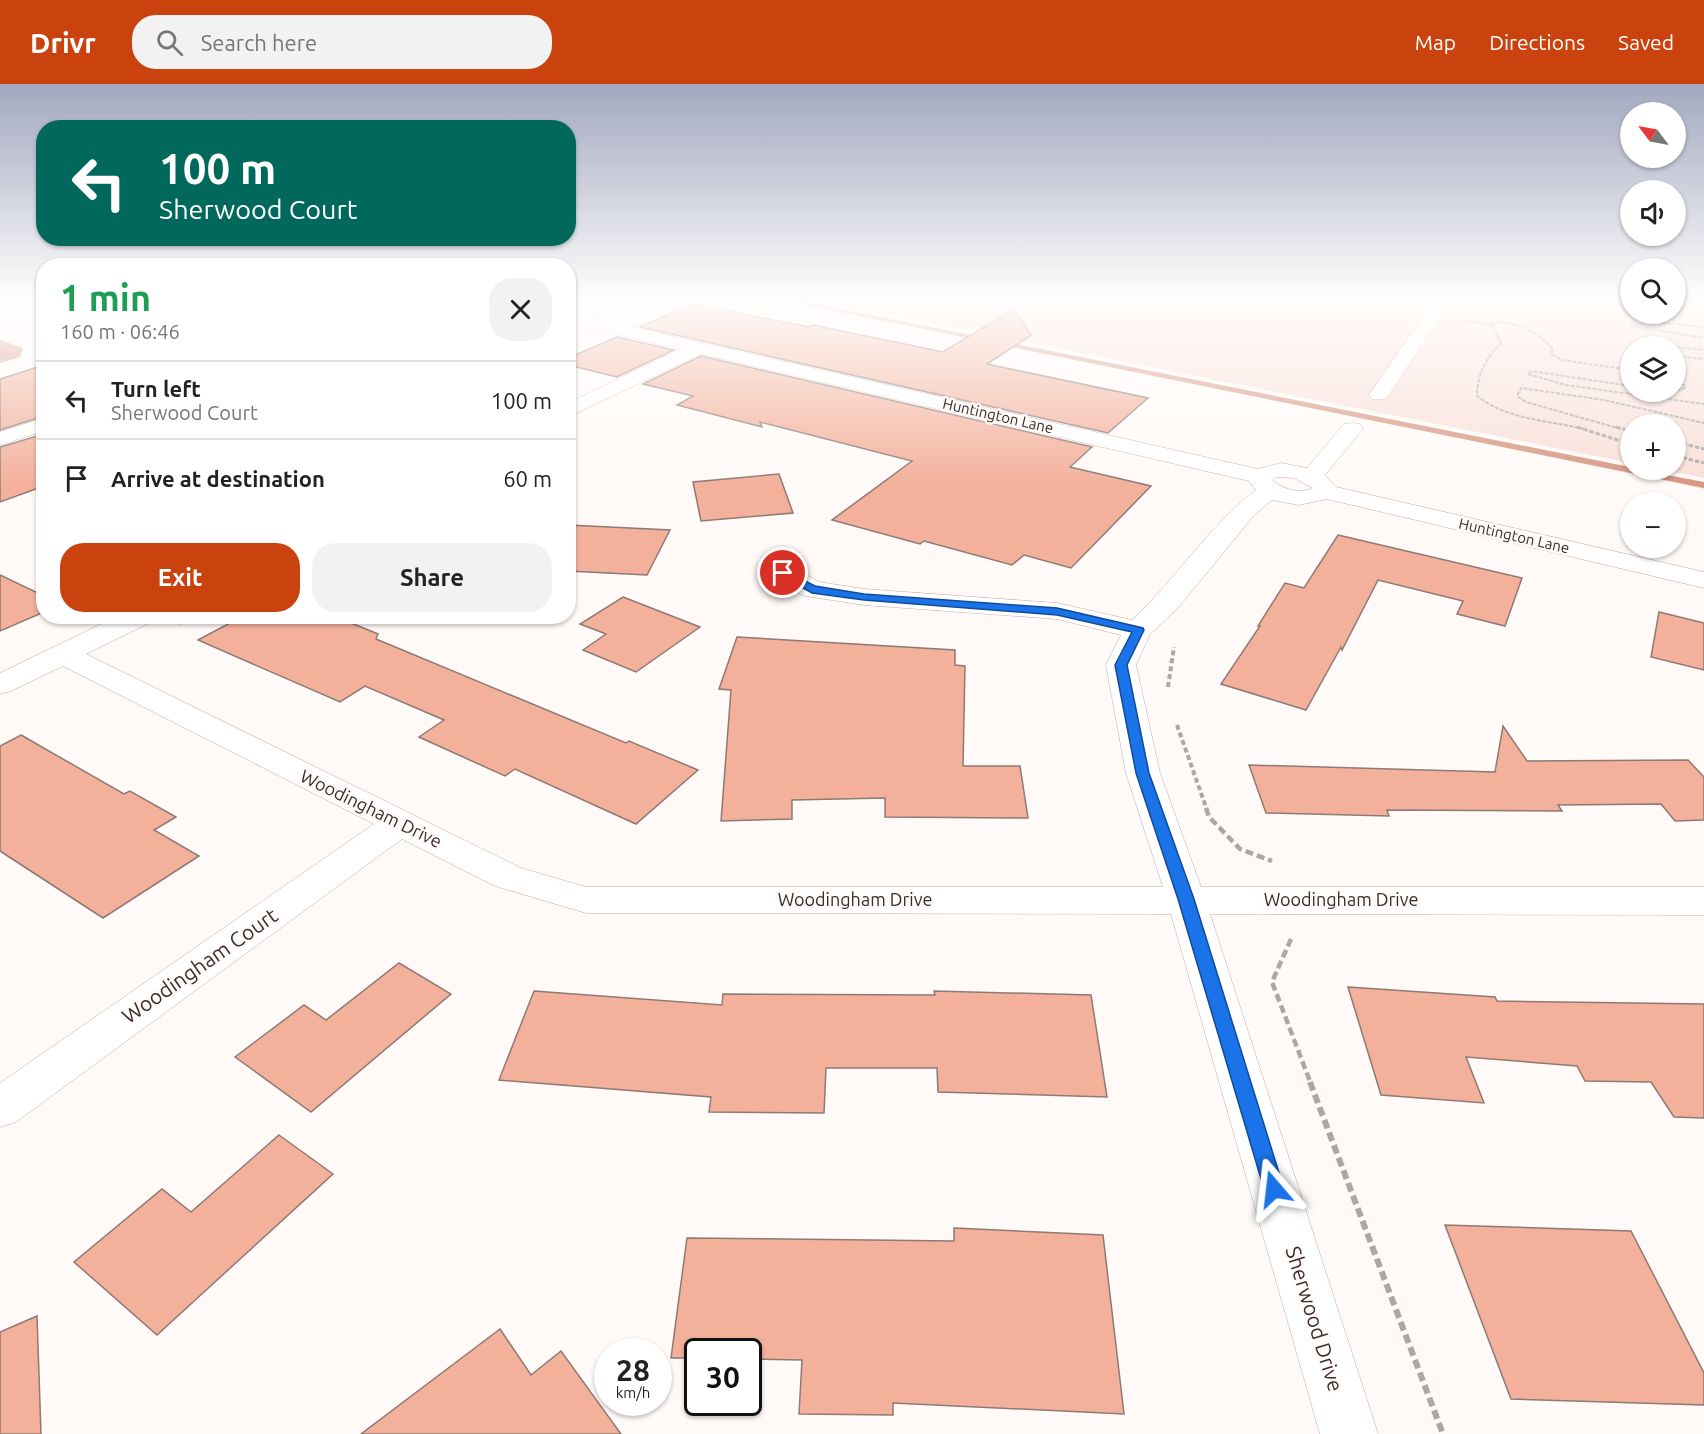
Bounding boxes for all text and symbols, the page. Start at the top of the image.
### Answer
search box [132,15,552,69]
icon: search [153,26,186,59]
text: Drivr [30,27,96,58]
text: Search here [201,30,317,55]
text: Map [1415,30,1456,54]
text: Directions [1489,30,1585,54]
text: Saved [1618,30,1674,54]
north arrow [1620,102,1686,168]
map controls [1620,102,1686,558]
icon: left [60,144,138,222]
text: 100 m [159,145,276,192]
button: sound [1620,180,1686,246]
text: Sherwood Court [159,194,357,224]
button: search [1620,258,1686,324]
text: 1 min [60,277,151,318]
button: close [489,278,552,341]
text: 160 m · 06:46 [60,320,180,343]
button: layers [1620,336,1686,402]
text: Turn left [111,376,201,401]
icon: left [60,384,93,417]
text: 100 m [491,388,552,413]
street label: Huntington Lane [941,395,1055,437]
text: Sherwood Court [111,401,258,424]
button: + [1620,414,1686,480]
icon: arrive [60,462,93,495]
text: Arrive at destination [111,466,325,491]
text: 60 m [503,466,552,491]
button: − [1620,492,1686,558]
street label: Huntington Lane [1457,515,1571,557]
button: Exit [60,543,300,612]
button: Share [312,543,552,612]
pin [757,547,808,598]
icon: arrive [766,556,799,589]
street label: Woodingham Drive [298,765,445,851]
street label: Woodingham Drive [778,889,932,909]
street label: Woodingham Drive [1264,889,1418,909]
street label: Woodingham Court [117,903,282,1028]
position arrow [1242,1157,1306,1221]
street label: Sherwood Drive [1281,1243,1348,1394]
speed limit sign: 30 [684,1338,762,1416]
text: 28 [616,1353,650,1387]
text: km/h [616,1384,650,1401]

